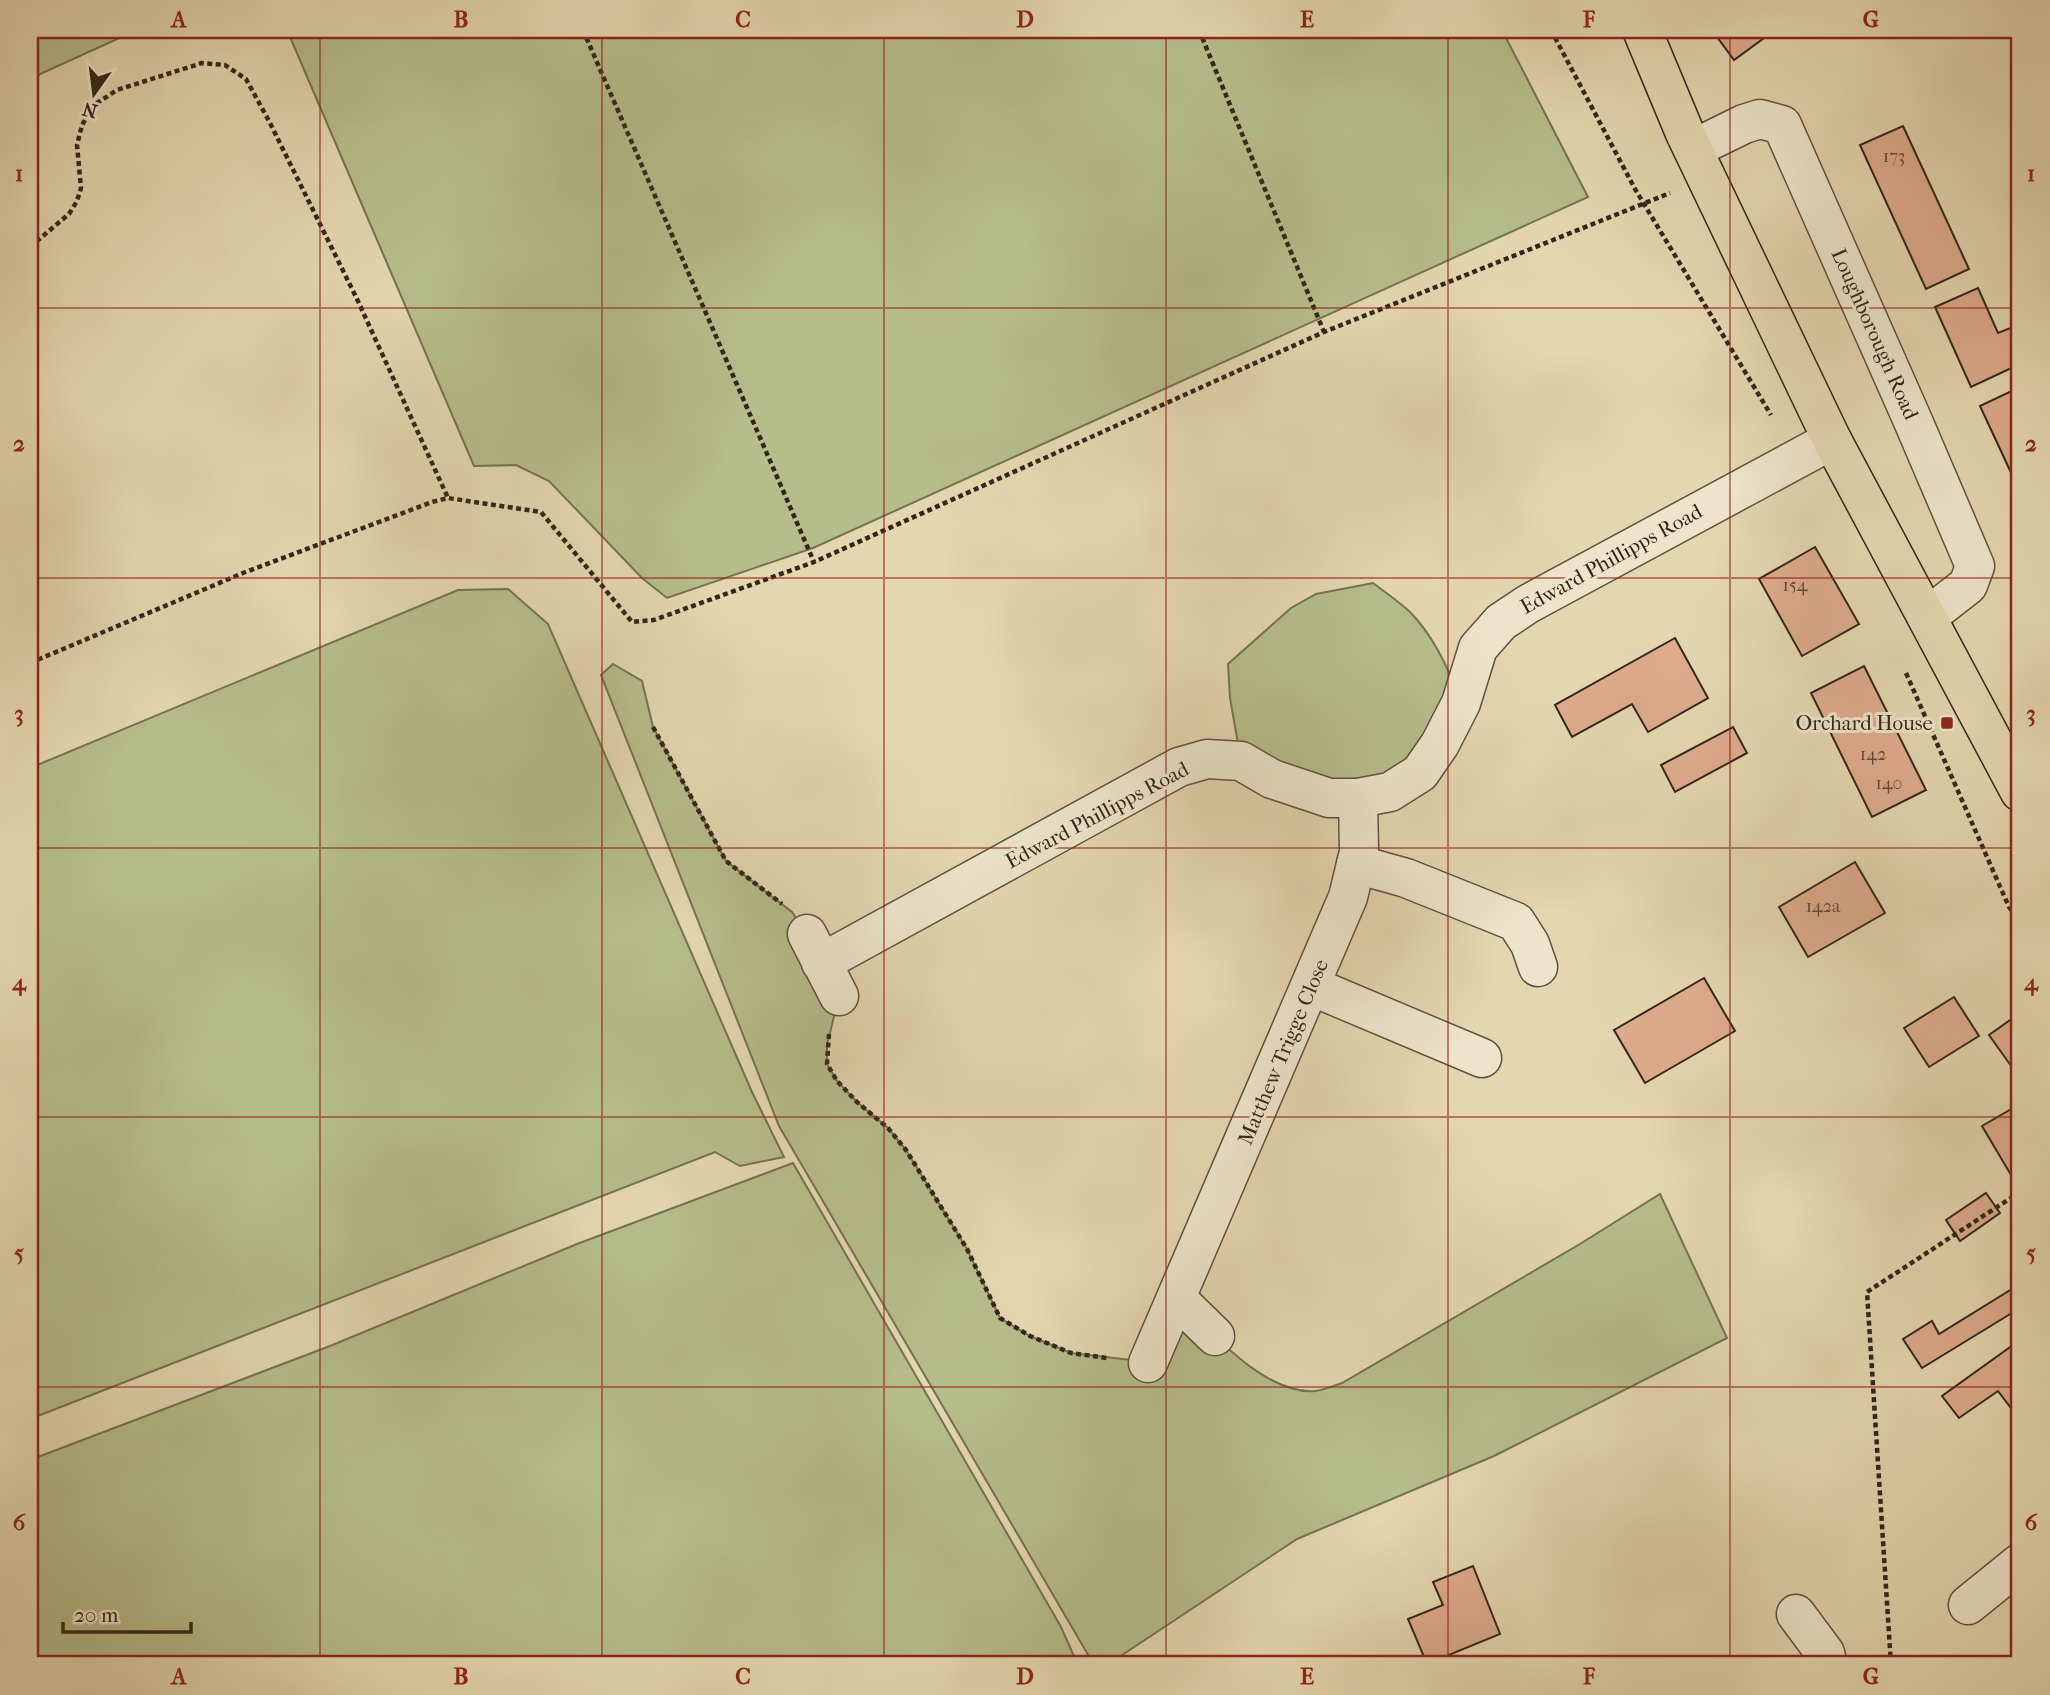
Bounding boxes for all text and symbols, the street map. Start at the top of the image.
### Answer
text: A [170,6,188,33]
text: B [454,6,469,33]
text: C [735,6,751,33]
text: D [1016,6,1034,33]
text: E [1300,6,1314,33]
text: F [1582,6,1596,33]
text: G [1863,6,1879,33]
north arrow [60,60,130,130]
text: N [80,97,100,122]
house number: 173 [1883,146,1905,167]
text: 1 [15,160,23,187]
text: 1 [2027,160,2035,187]
street label: Loughborough Road [1826,245,1924,424]
text: 2 [13,430,25,457]
text: 2 [2025,430,2037,457]
street label: Edward Phillipps Road [1516,499,1707,619]
house number: 154 [1783,575,1808,596]
text: 3 [14,700,24,727]
text: 3 [2026,700,2036,727]
place label: Orchard House [1795,711,1933,735]
marker: Orchard House [1939,715,1955,731]
house number: 142 [1860,744,1886,765]
street label: Edward Phillipps Road [1001,756,1193,874]
house number: 140 [1876,773,1902,794]
house number: 142a [1806,896,1841,917]
street label: Matthew Trigge Close [1233,955,1333,1149]
text: 4 [11,969,27,996]
text: 4 [2023,969,2039,996]
text: 5 [14,1239,24,1266]
text: 5 [2026,1239,2036,1266]
text: 6 [13,1509,26,1536]
text: 6 [2025,1509,2038,1536]
scale bar [63,1590,191,1634]
text: 20 m [74,1603,119,1627]
text: A [170,1663,188,1690]
text: B [454,1663,469,1690]
text: C [735,1663,751,1690]
text: D [1016,1663,1034,1690]
text: E [1300,1663,1314,1690]
text: F [1582,1663,1596,1690]
text: G [1863,1663,1879,1690]

